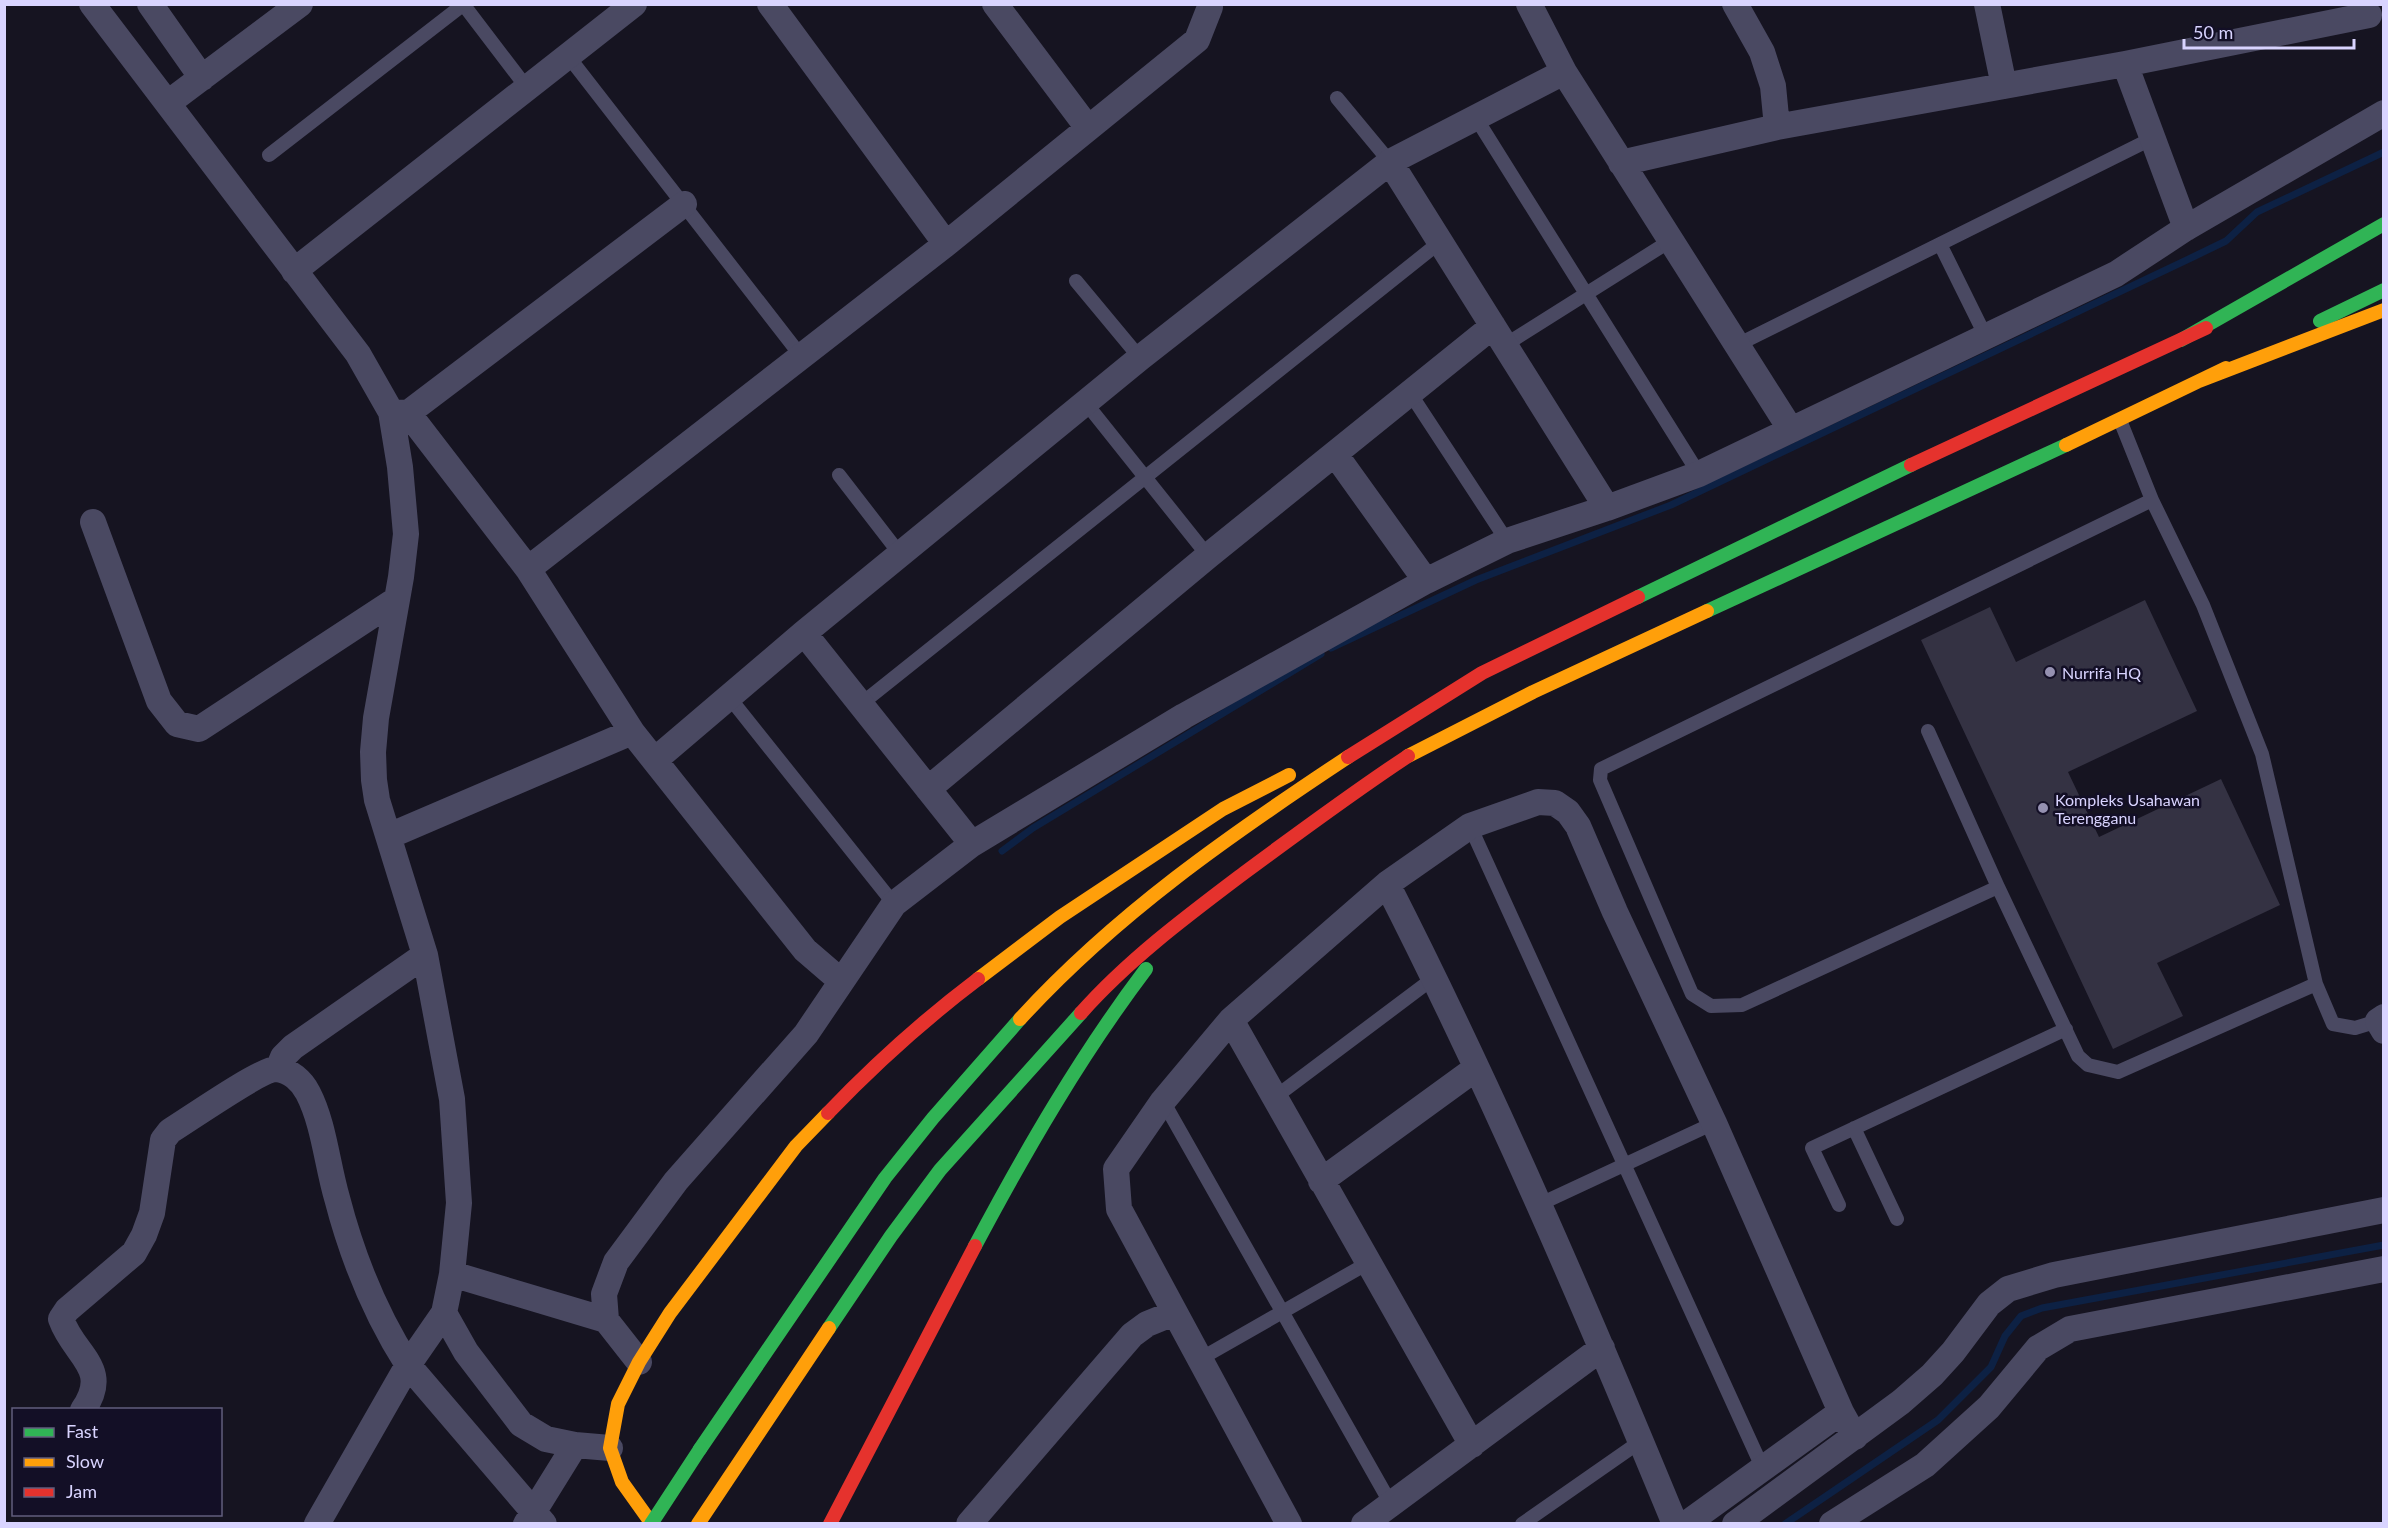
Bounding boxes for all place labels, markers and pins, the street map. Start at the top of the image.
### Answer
place label: Nurrifa HQ [2062,663,2141,682]
marker: Nurrifa HQ [2043,665,2057,679]
place label: Kompleks Usahawan Terengganu [2055,790,2200,827]
marker: Kompleks Usahawan Terengganu [2036,801,2050,815]

